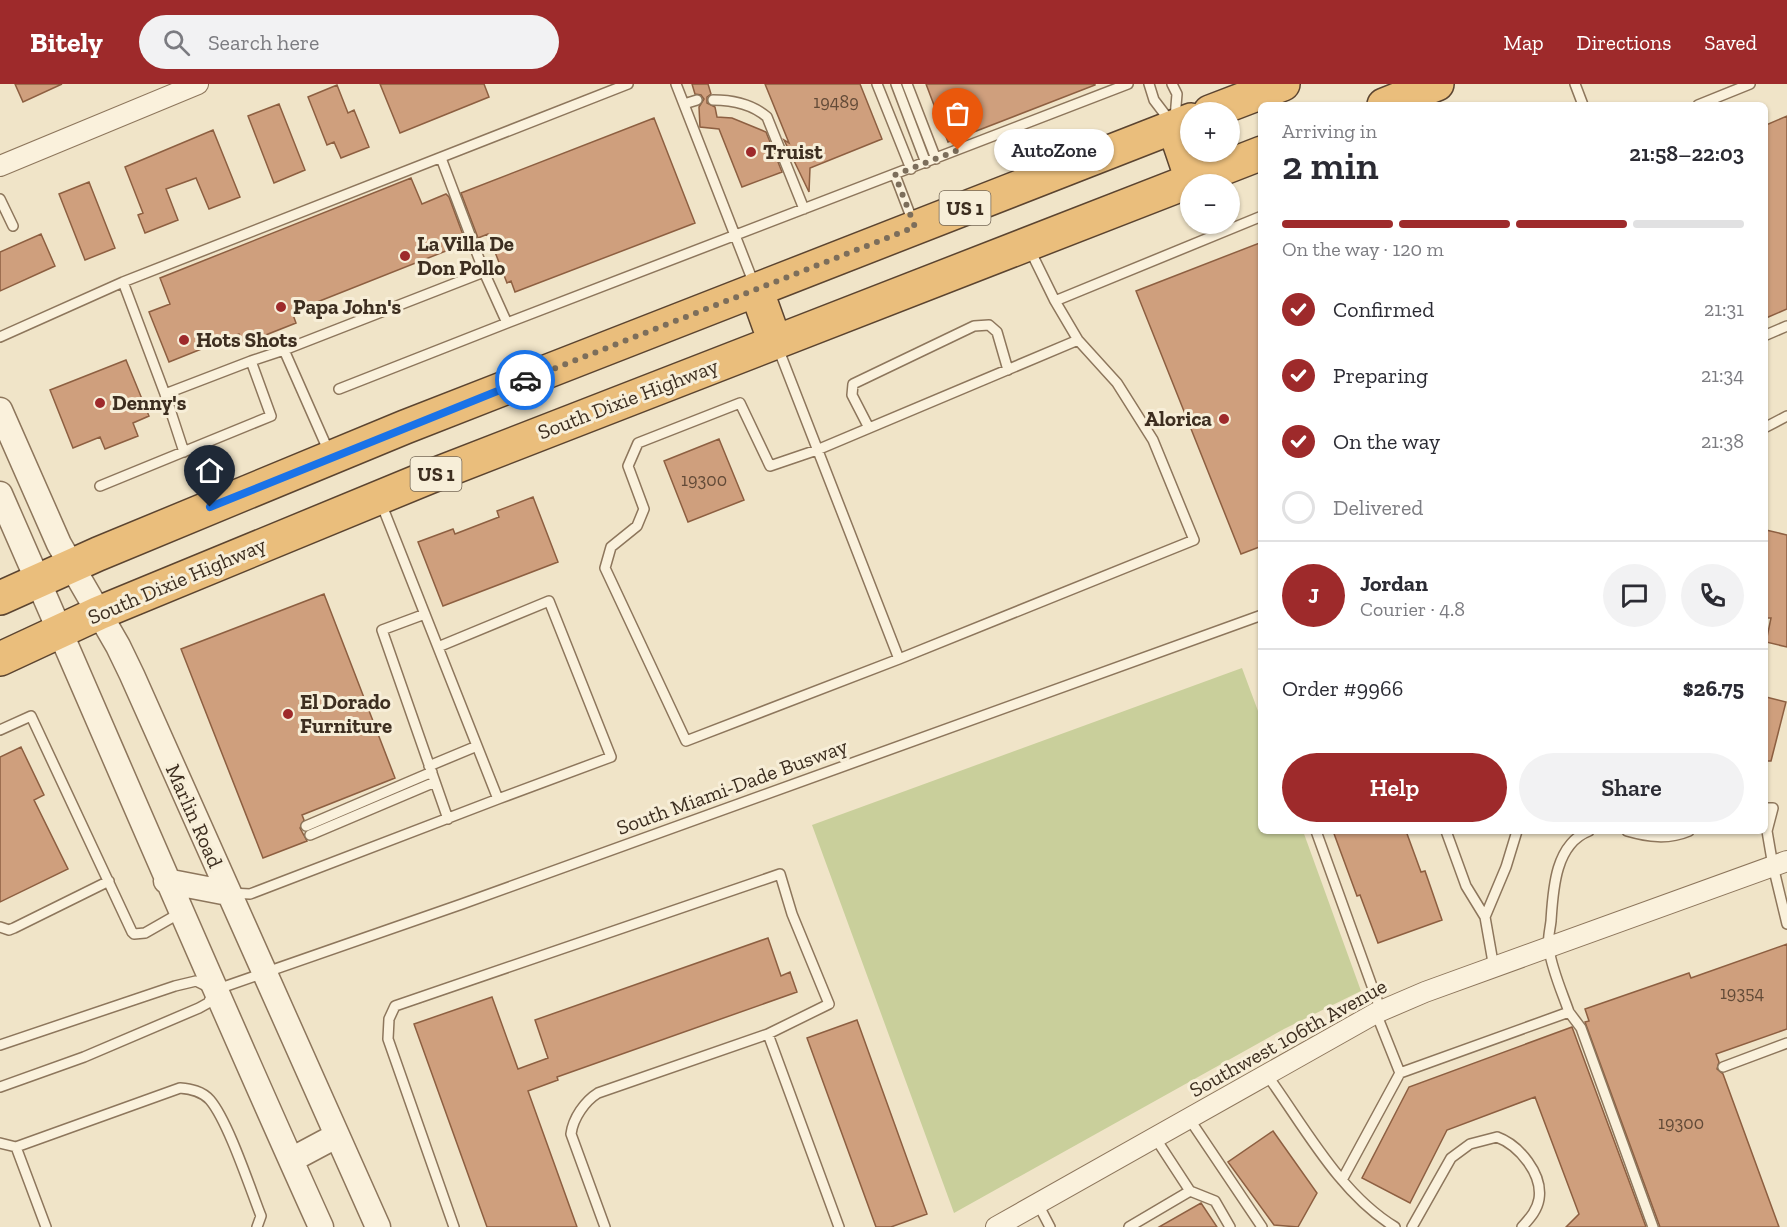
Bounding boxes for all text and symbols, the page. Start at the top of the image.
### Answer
search box [139,15,559,69]
text: Bitely [30,26,103,59]
icon: search [160,26,193,59]
text: Search here [208,29,319,56]
text: Map [1504,30,1544,55]
text: Directions [1577,30,1671,55]
text: Saved [1704,30,1757,55]
pin [932,88,983,150]
house number: 19489 [813,91,859,113]
icon: bag [941,97,974,130]
map controls [1180,102,1240,234]
button: + [1180,102,1240,162]
text: Arriving in [1282,119,1377,143]
callout: AutoZone [994,129,1114,171]
text: AutoZone [1011,138,1097,162]
place label: Truist [763,139,823,164]
text: 21:58–22:03 [1629,140,1744,167]
text: 2 min [1282,142,1379,189]
marker: Truist [744,145,758,159]
button: − [1180,174,1240,234]
road number: US 1 [940,191,990,225]
place label: La Villa De Don Pollo [417,231,514,280]
text: On the way · 120 m [1282,237,1444,261]
marker: La Villa De Don Pollo [398,249,412,263]
icon: check [1282,293,1315,326]
place label: Papa John's [293,294,402,319]
text: Confirmed [1333,296,1434,323]
text: 21:31 [1704,297,1744,321]
marker: Papa John's [274,300,288,314]
place label: Hots Shots [196,327,298,352]
marker: Hots Shots [177,333,191,347]
courier [495,350,555,410]
street label: South Dixie Highway [534,353,722,444]
icon: check [1282,359,1315,392]
text: Preparing [1333,362,1428,389]
text: 21:34 [1701,363,1744,387]
icon: car [509,364,542,397]
place label: Denny's [112,390,187,415]
marker: Denny's [93,396,107,410]
place label: Alorica [1145,406,1212,431]
marker: Alorica [1217,412,1231,426]
icon: check [1282,425,1315,458]
text: On the way [1333,428,1440,455]
text: 21:38 [1701,429,1744,453]
pin [184,445,235,507]
icon: home [193,454,226,487]
road number: US 1 [410,457,462,491]
house number: 19300 [681,469,727,491]
text: Delivered [1333,494,1423,521]
street label: South Dixie Highway [84,532,270,629]
button: chat [1603,564,1666,627]
button: phone [1681,564,1744,627]
text: Jordan [1360,570,1428,597]
text: J [1308,582,1319,609]
text: Courier · 4.8 [1360,597,1465,621]
text: Order #9966 [1282,675,1403,702]
text: $26.75 [1683,675,1744,702]
place label: El Dorado Furniture [300,689,392,738]
marker: El Dorado Furniture [281,707,295,721]
street label: South Miami-Dade Busway [613,733,851,840]
button: Help [1282,753,1507,822]
button: Share [1519,753,1744,822]
street label: Marlin Road [161,760,229,872]
street label: Southwest 106th Avenue [1185,973,1391,1102]
house number: 19354 [1720,982,1764,1004]
house number: 19300 [1658,1112,1704,1134]

